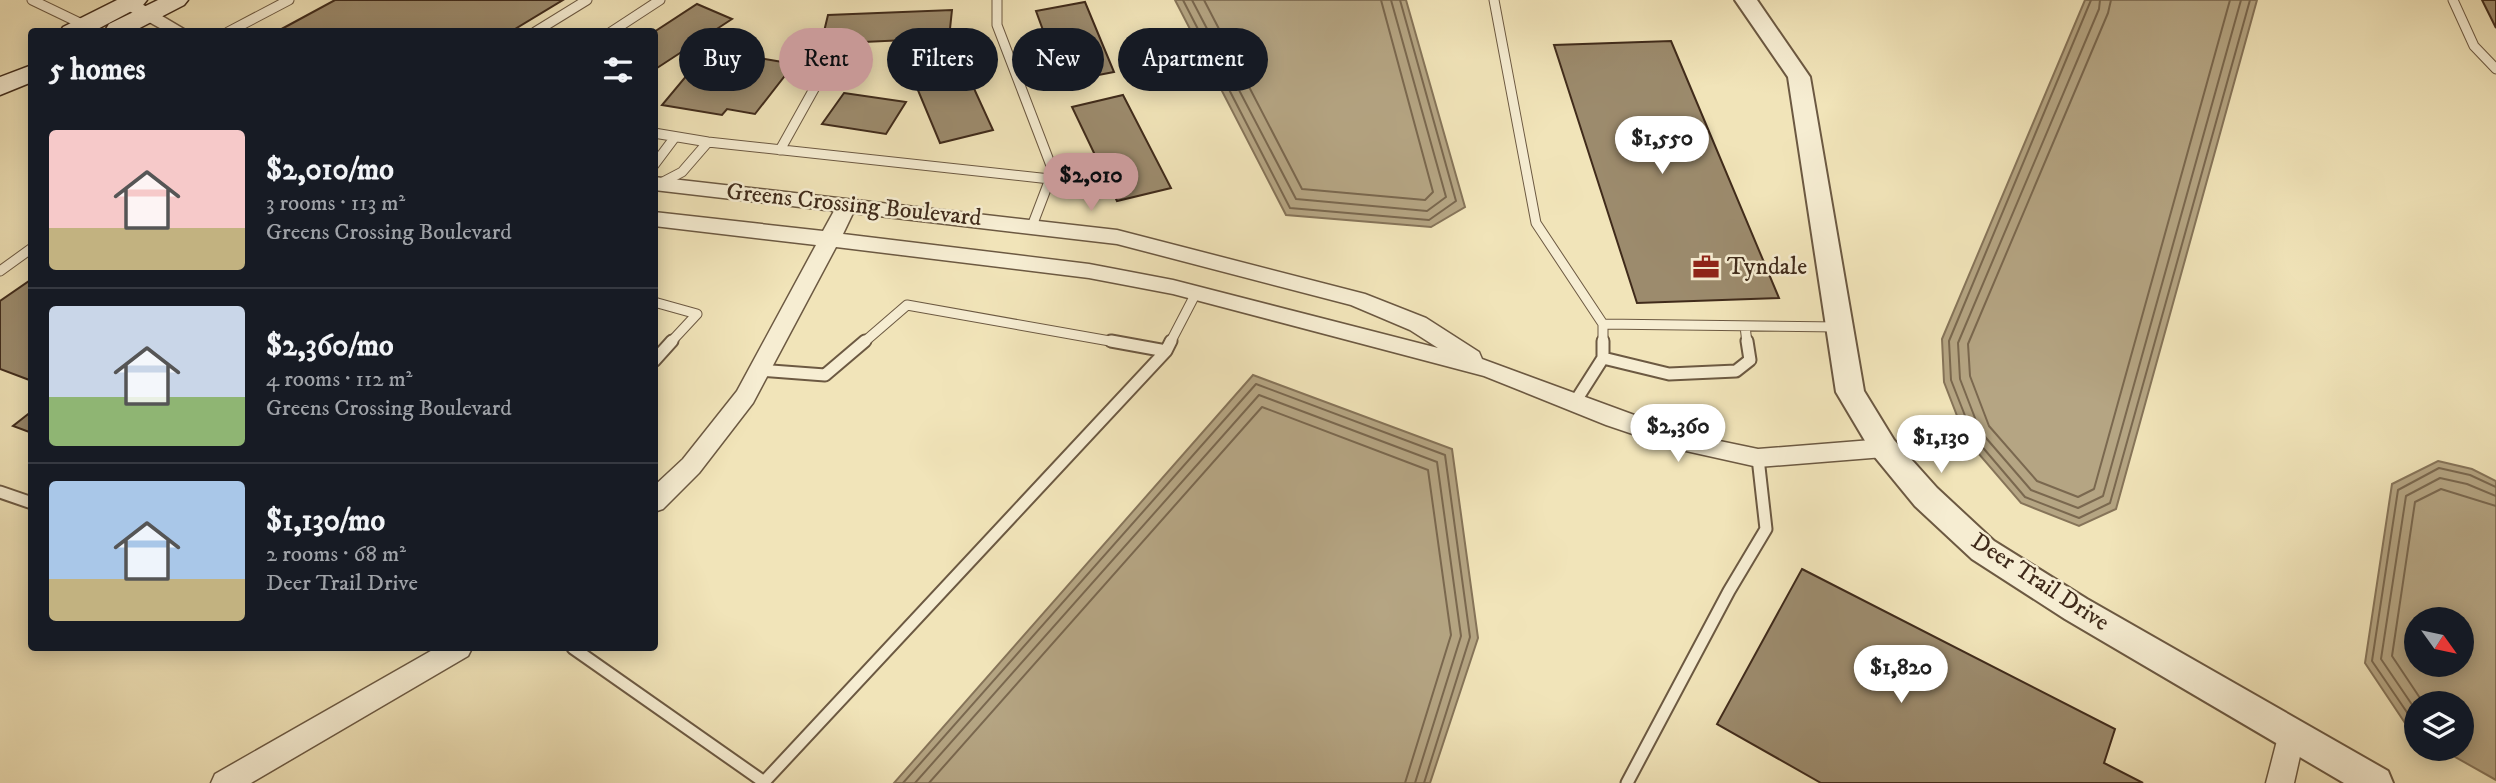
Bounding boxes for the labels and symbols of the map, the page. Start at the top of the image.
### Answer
pin: $1,550 [1605,116,1719,176]
pin: $2,010 [1034,154,1148,213]
street label: Greens Crossing Boulevard [725,177,983,233]
office icon: Tyndale [1691,252,1721,282]
place label: Tyndale [1727,252,1807,282]
pin: $2,360 [1621,405,1735,464]
pin: $1,130 [1884,416,1998,475]
street label: Deer Trail Drive [1965,526,2115,638]
north arrow [2404,607,2474,677]
pin: $1,820 [1844,646,1958,705]

